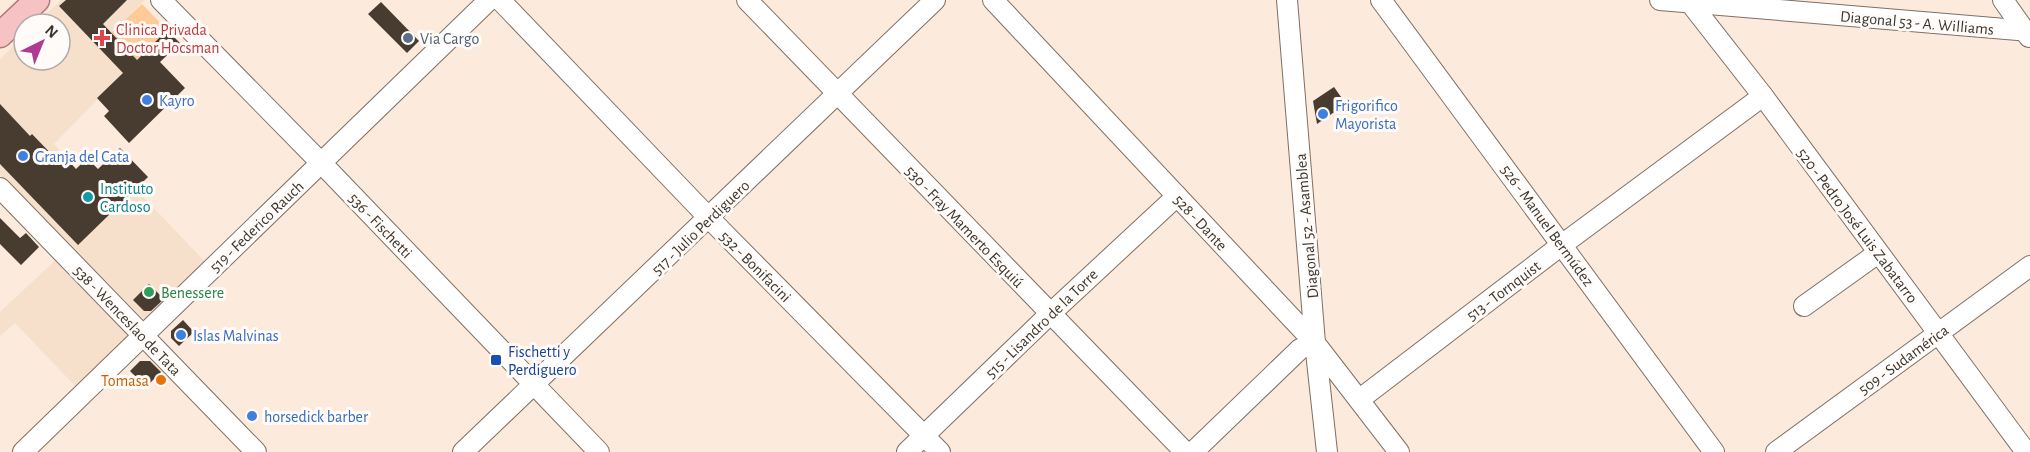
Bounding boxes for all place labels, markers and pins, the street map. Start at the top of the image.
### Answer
place label: Clinica Privada Doctor Hocsman [116,22,220,56]
marker: Clinica Privada Doctor Hocsman [93,29,111,47]
marker: Via Cargo [401,31,415,45]
place label: Via Cargo [420,31,479,47]
marker: Kayro [140,93,154,107]
place label: Kayro [159,93,195,110]
place label: Frigorifico Mayorista [1335,98,1398,133]
marker: Frigorifico Mayorista [1316,107,1330,121]
marker: Granja del Cata [16,149,30,163]
place label: Granja del Cata [35,149,130,166]
place label: Instituto Cardoso [100,181,153,215]
marker: Instituto Cardoso [81,190,95,204]
marker: Benessere [142,285,156,299]
place label: Benessere [161,285,224,301]
marker: Islas Malvinas [174,328,188,342]
place label: Islas Malvinas [193,328,279,344]
place label: Fischetti y Perdiguero [508,344,577,378]
marker: Fischetti y Perdiguero [489,353,503,367]
place label: Tomasa [101,373,149,389]
marker: Tomasa [154,373,168,387]
marker: horsedick barber [245,409,259,423]
place label: horsedick barber [264,409,369,425]

